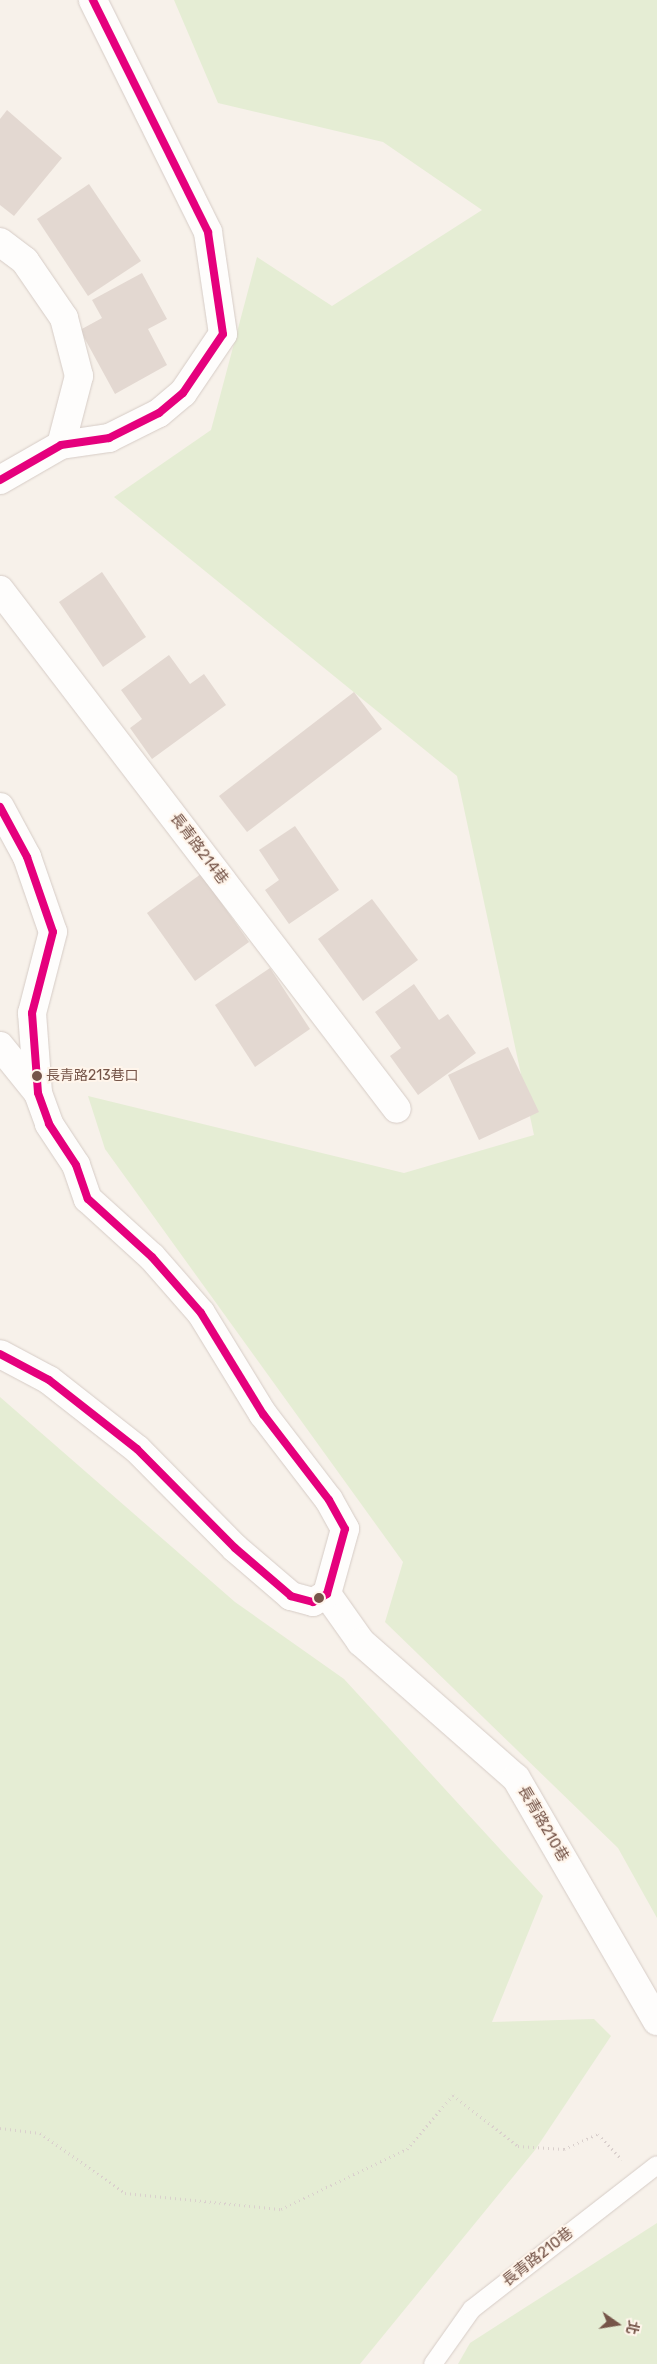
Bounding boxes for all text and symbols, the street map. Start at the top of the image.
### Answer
street label: 長青路214巷 [166,810,232,888]
place label: 長青路213巷口 [46,1068,139,1084]
marker: 長青路213巷口 [32,1071,42,1081]
unlabelled marker [314,1593,324,1603]
street label: 長青路210巷 [514,1783,572,1865]
street label: 長青路210巷 [499,2224,577,2290]
north arrow [592,2299,642,2349]
text: 北 [622,2319,642,2336]

